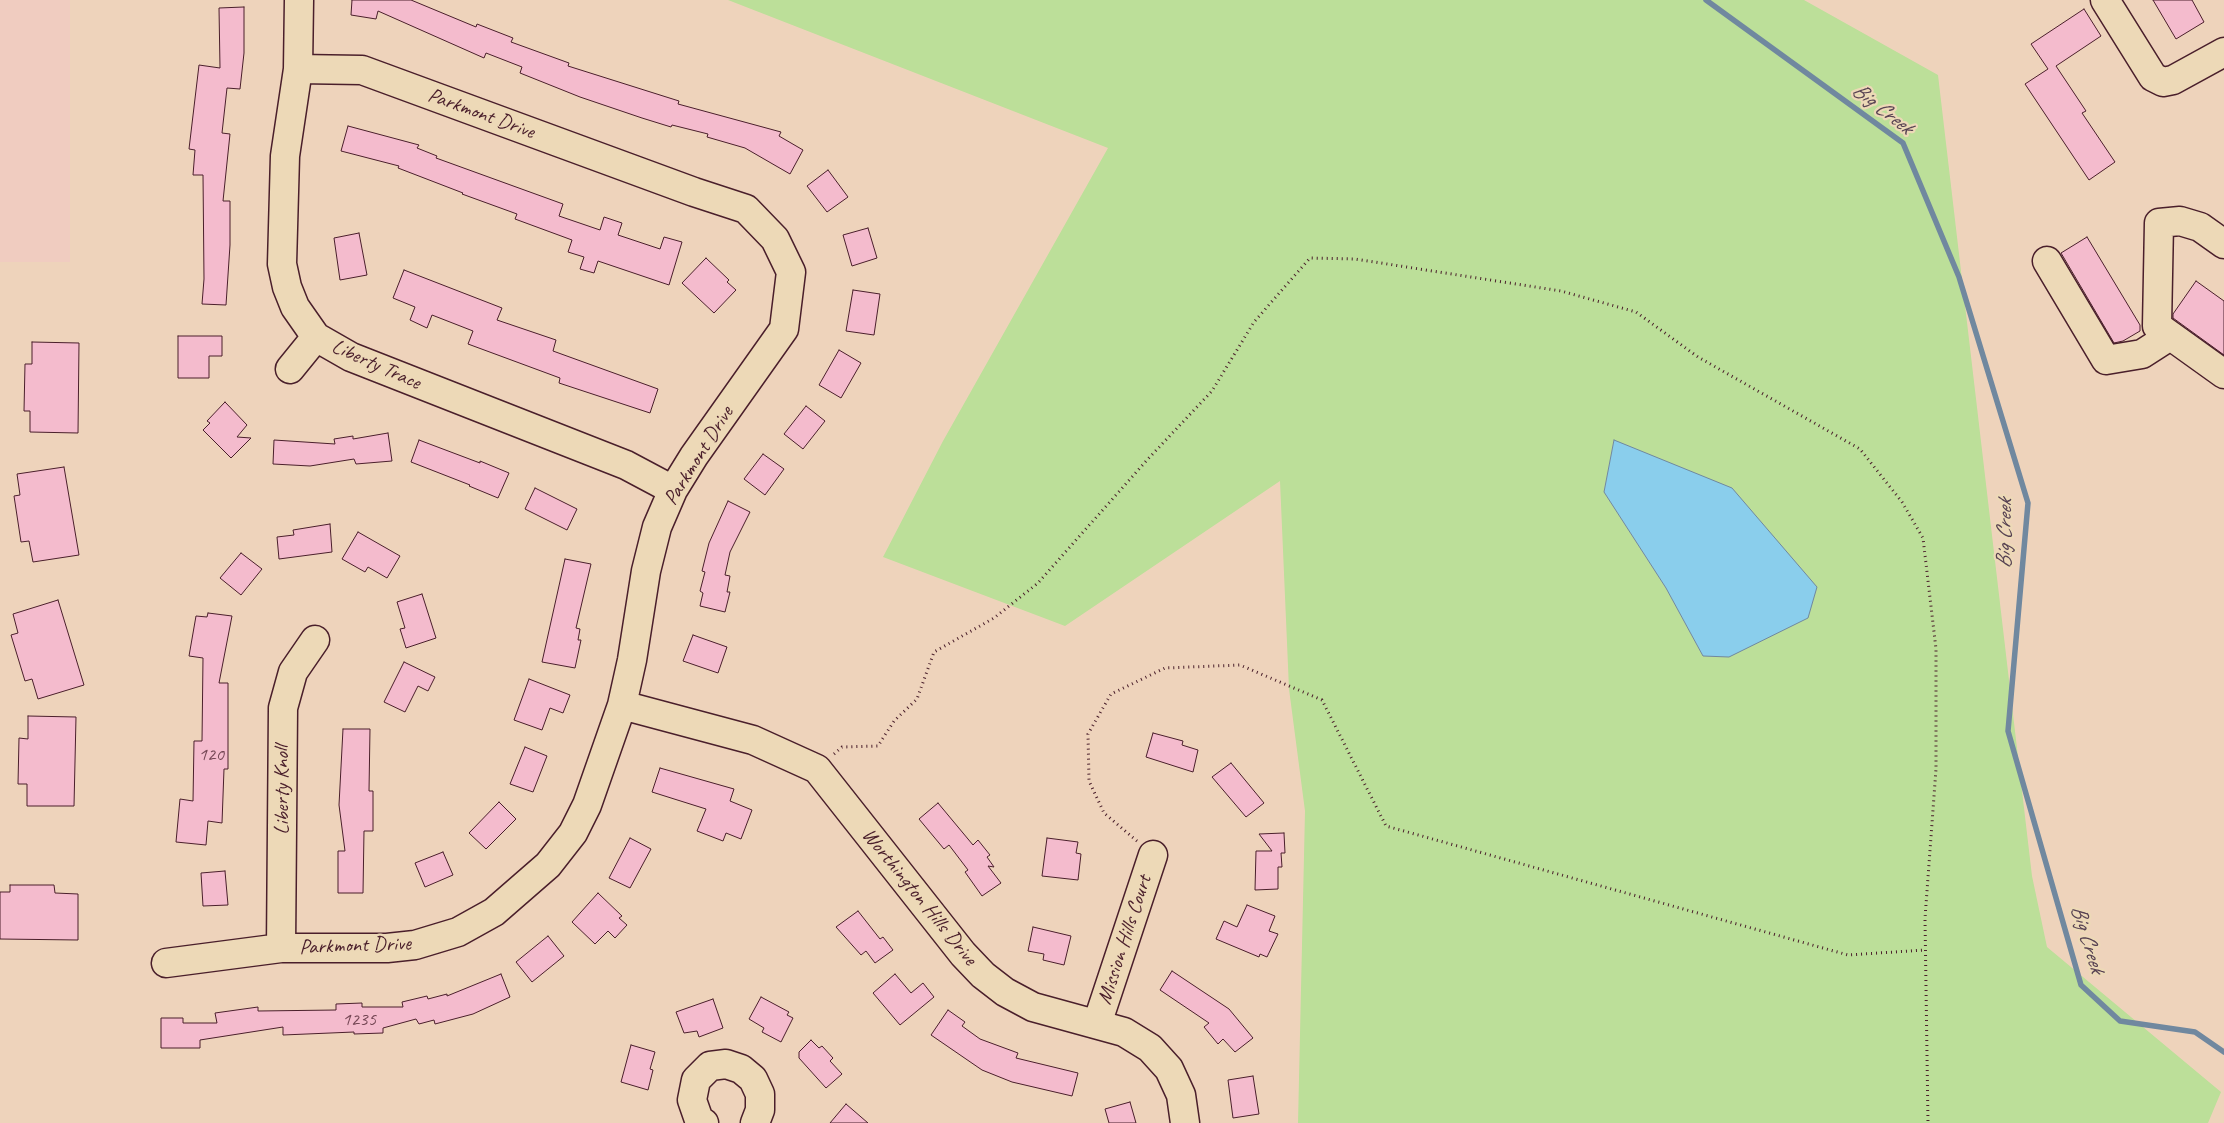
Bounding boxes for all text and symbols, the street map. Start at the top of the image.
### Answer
water label: Big Creek [1846,77,1918,141]
street label: Parkmont Drive [424,83,538,145]
street label: Liberty Trace [328,334,424,396]
street label: Parkmont Drive [659,402,739,510]
water label: Big Creek [1991,499,2019,569]
house number: 120 [198,744,224,766]
street label: Liberty Knoll [269,745,295,835]
street label: Worthington Hills Drive [856,823,982,971]
street label: Mission Hills Court [1092,872,1158,1008]
water label: Big Creek [2064,902,2110,976]
street label: Parkmont Drive [299,931,411,961]
house number: 1235 [342,1009,376,1031]

